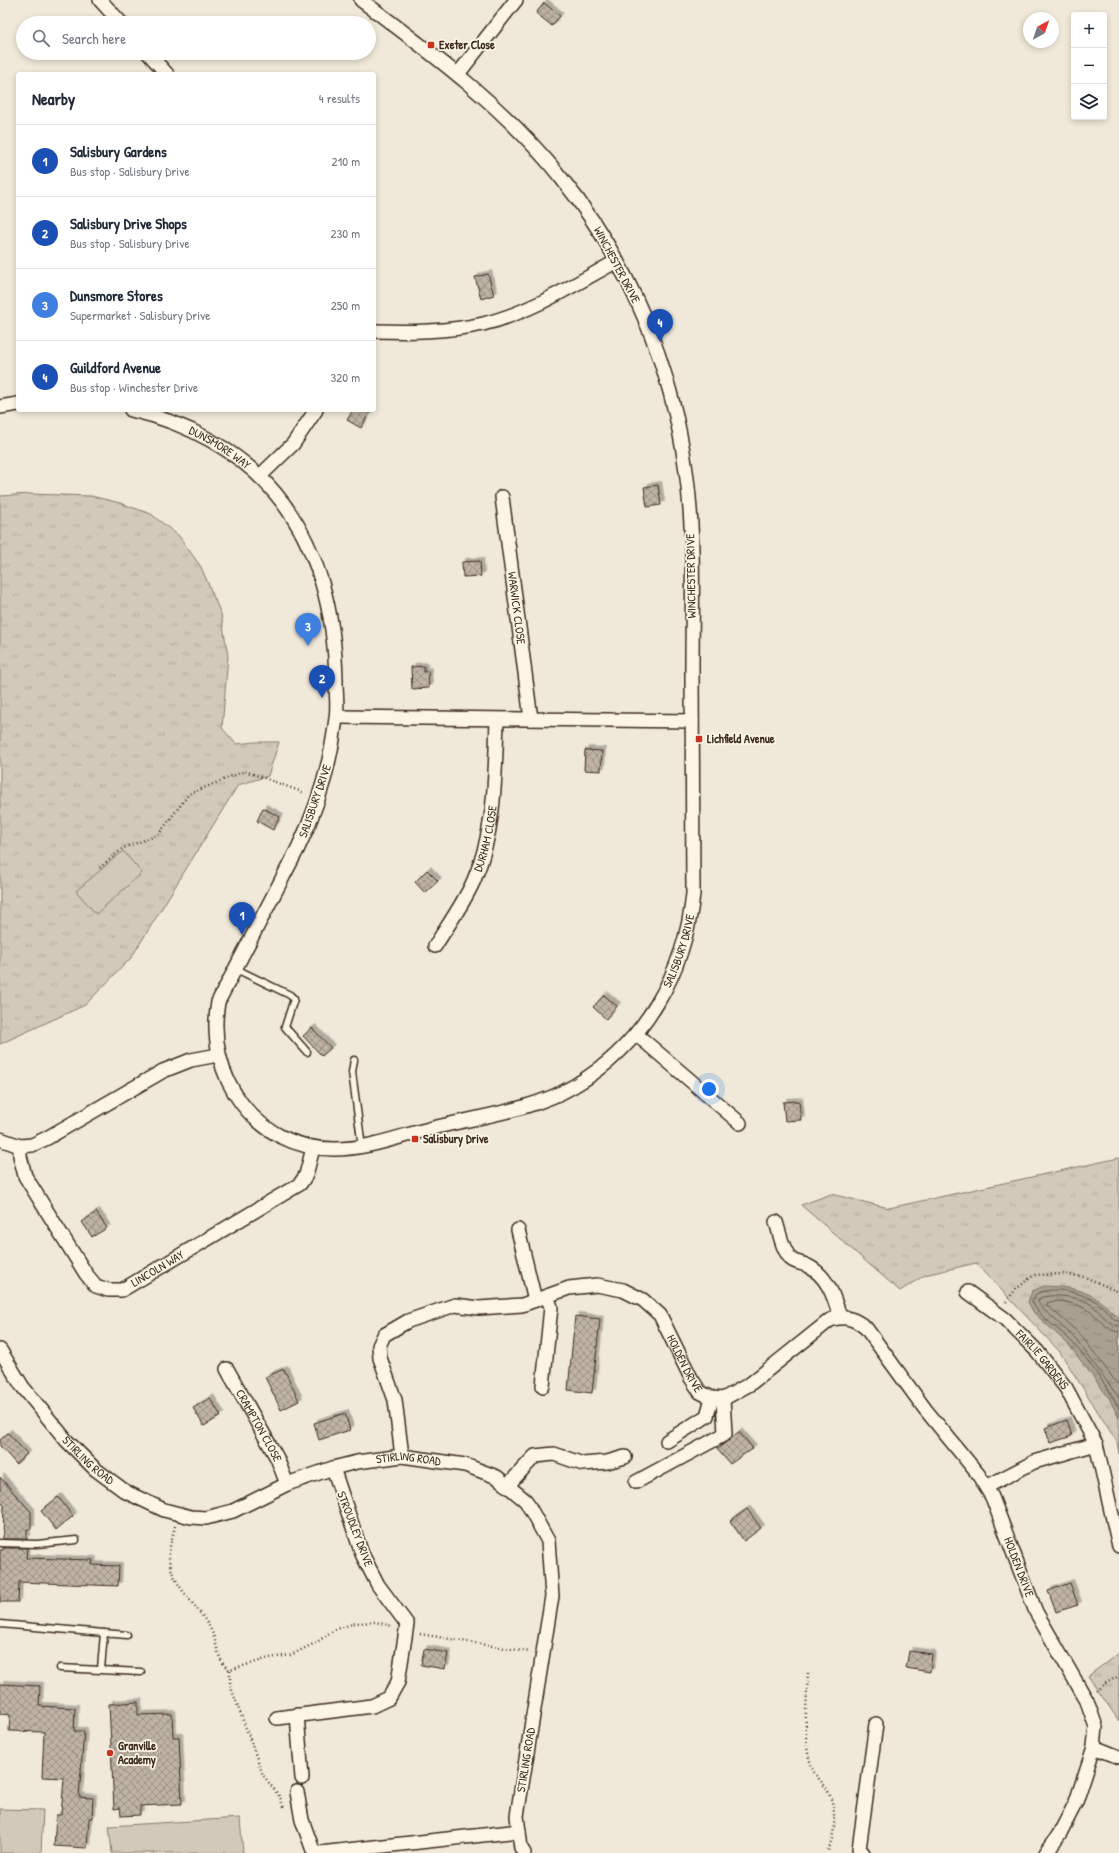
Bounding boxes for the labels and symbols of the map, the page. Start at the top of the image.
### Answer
north arrow [1023,12,1059,48]
place label: Exeter Close [439,36,495,53]
marker: Exeter Close [426,40,436,50]
street label: WINCHESTER DRIVE [590,223,645,307]
pin: 4 [647,309,673,342]
street label: DUNSMORE WAY [186,421,255,473]
street label: WINCHESTER DRIVE [681,533,700,619]
street label: WARWICK CLOSE [504,571,530,646]
pin: 3 [295,613,321,646]
pin: 2 [309,665,335,698]
place label: Lichfield Avenue [707,730,775,747]
marker: Lichfield Avenue [694,734,704,744]
street label: SALISBURY DRIVE [294,761,335,840]
street label: DURHAM CLOSE [469,804,501,874]
pin: 1 [229,902,255,935]
street label: SALISBURY DRIVE [658,912,698,990]
your location [699,1079,719,1099]
place label: Salisbury Drive [423,1130,489,1148]
marker: Salisbury Drive [410,1134,420,1144]
street label: LINCOLN WAY [128,1246,188,1291]
street label: FAIRLIE GARDENS [1011,1325,1073,1393]
street label: HOLDEN DRIVE [663,1332,707,1396]
street label: CRAMPTON CLOSE [232,1386,287,1465]
street label: STIRLING ROAD [59,1432,118,1489]
street label: STIRLING ROAD [375,1447,442,1469]
street label: STROUDLEY DRIVE [333,1489,378,1570]
street label: HOLDEN DRIVE [1000,1534,1039,1600]
street label: STIRLING ROAD [512,1726,539,1793]
place label: Granville Academy [118,1737,156,1769]
marker: Granville Academy [105,1748,115,1758]

